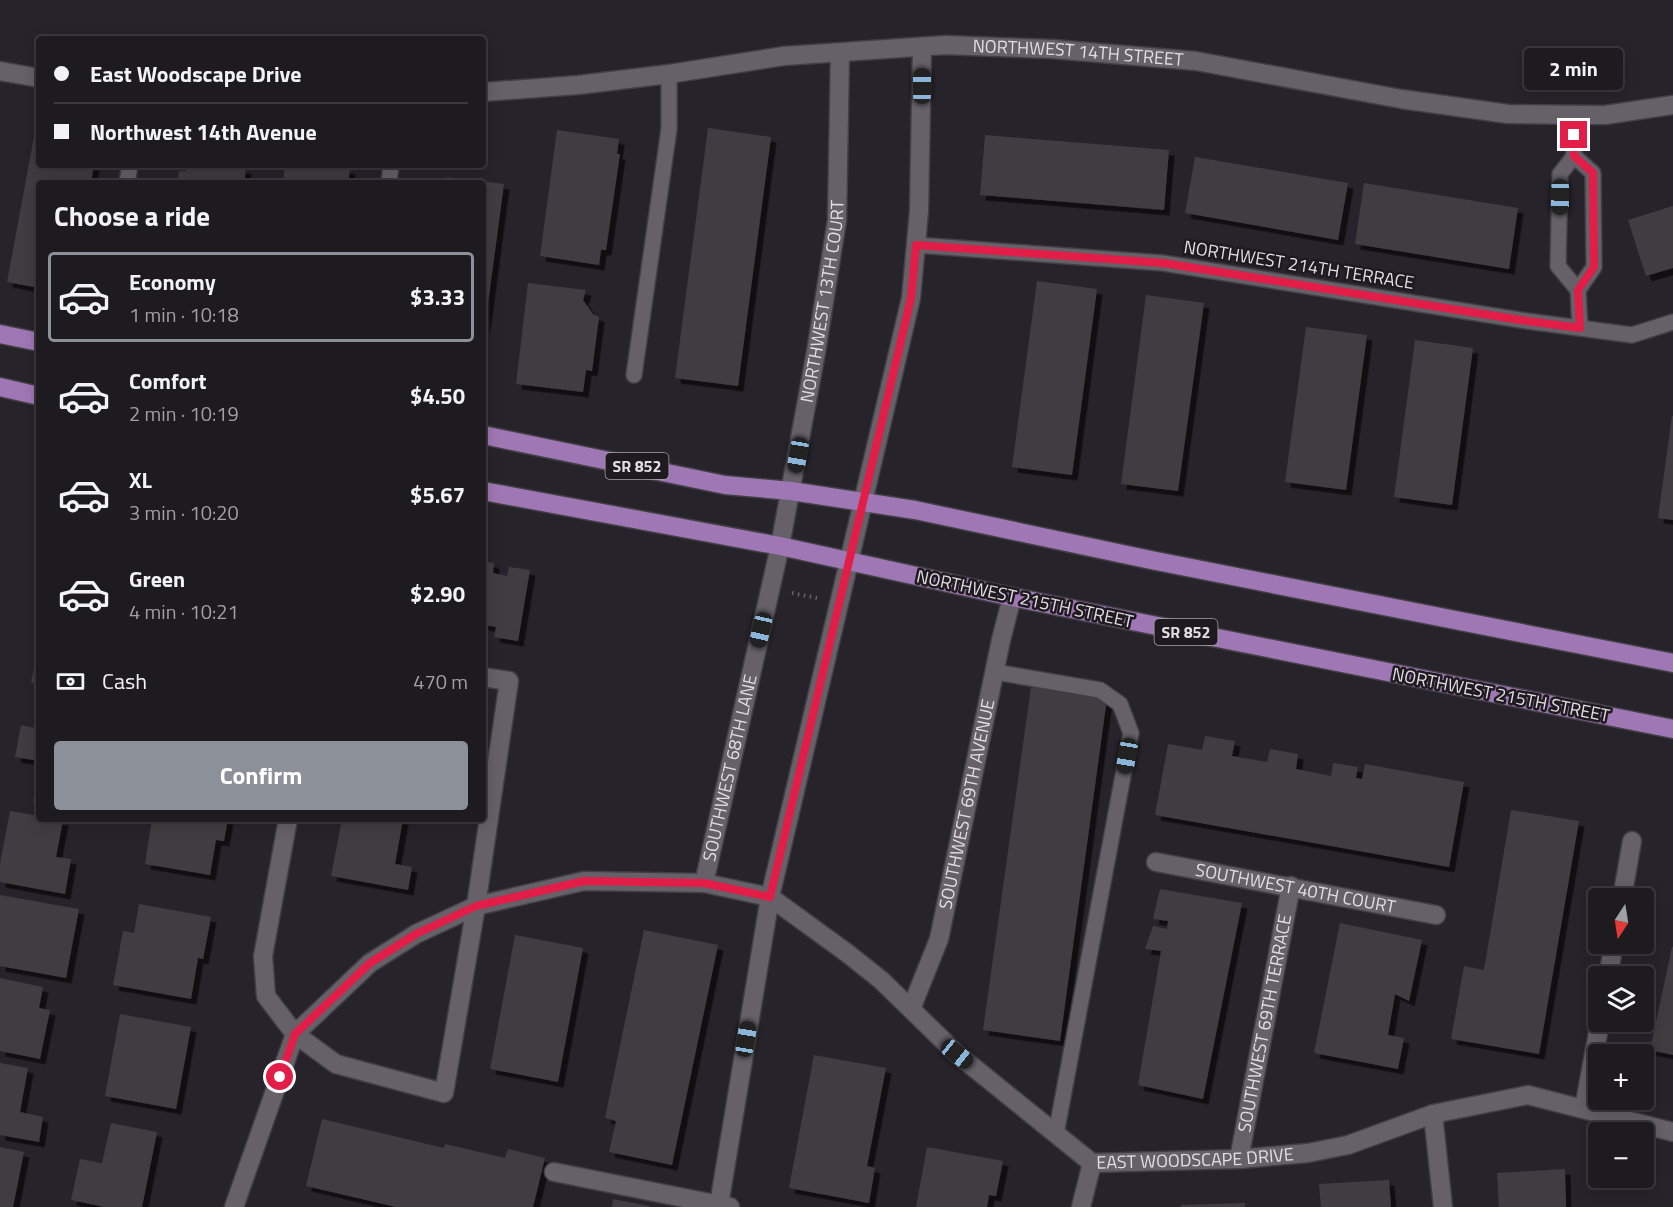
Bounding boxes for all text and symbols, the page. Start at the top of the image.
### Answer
street label: NORTHWEST 14TH STREET [972,32,1185,73]
callout: 2 min [1524,48,1624,90]
text: 2 min [1549,53,1598,84]
text: East Woodscape Drive [90,57,302,91]
car [913,68,931,104]
text: Northwest 14th Avenue [90,115,317,149]
route end [1560,121,1587,148]
car [1551,179,1569,215]
text: Choose a ride [54,195,210,236]
street label: NORTHWEST 13TH COURT [793,199,850,405]
street label: NORTHWEST 214TH TERRACE [1182,233,1416,296]
text: Economy [129,265,216,299]
icon: car [57,270,111,324]
text: $3.33 [410,280,465,314]
text: 1 min · 10:18 [129,299,239,330]
text: Comfort [129,364,207,398]
icon: car [57,369,111,423]
text: $4.50 [410,379,465,413]
text: 2 min · 10:19 [129,398,239,429]
car [786,436,810,474]
road number: SR 852 [606,453,668,479]
text: XL [129,463,152,497]
icon: car [57,468,111,522]
text: $5.67 [410,478,465,512]
text: 3 min · 10:20 [129,497,239,528]
text: Green [129,562,185,596]
street label: NORTHWEST 215TH STREET [914,562,1137,635]
icon: car [57,567,111,621]
text: $2.90 [410,577,465,611]
text: 4 min · 10:21 [129,596,239,627]
car [748,610,774,650]
road number: SR 852 [1154,619,1218,645]
street label: NORTHWEST 215TH STREET [1390,660,1613,729]
text: Cash [102,664,147,698]
icon: cash [54,665,87,698]
text: 470 m [413,666,468,697]
street label: SOUTHWEST 68TH LANE [695,672,764,864]
street label: SOUTHWEST 69TH AVENUE [931,697,1001,912]
car [1115,737,1139,775]
button: Confirm [54,741,468,810]
street label: SOUTHWEST 40TH COURT [1193,856,1398,920]
north arrow [1588,888,1654,954]
map controls [1588,888,1654,1188]
street label: SOUTHWEST 69TH TERRACE [1230,912,1298,1135]
button: layers [1588,966,1654,1032]
car [734,1020,758,1058]
car [937,1036,977,1072]
button: + [1588,1044,1654,1110]
route start [266,1063,293,1090]
button: − [1588,1122,1654,1188]
street label: EAST WOODSCAPE DRIVE [1096,1140,1295,1176]

